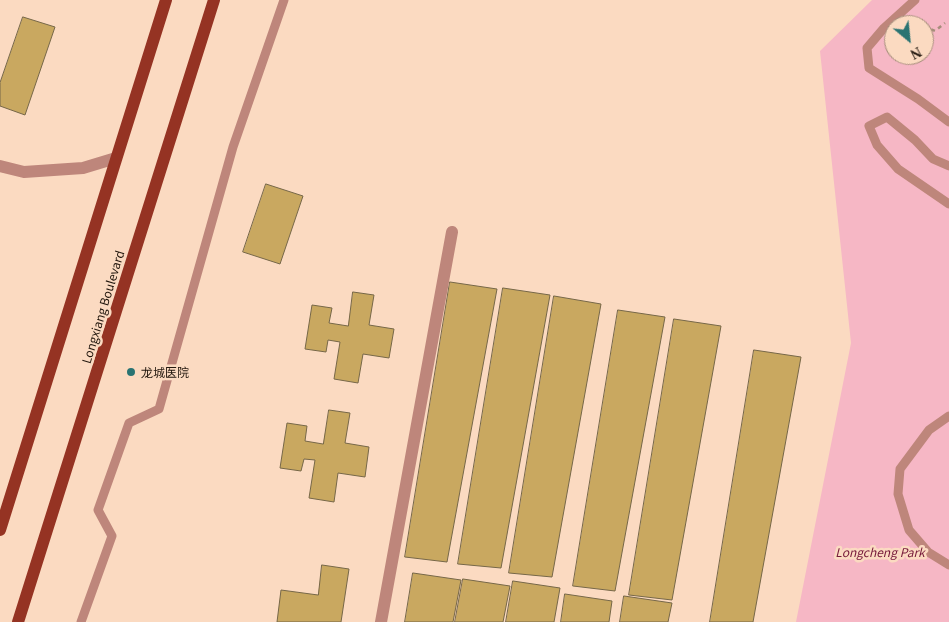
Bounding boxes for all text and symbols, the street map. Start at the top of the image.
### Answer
north arrow [884,15,934,65]
text: N [908,44,924,62]
street label: Longxiang Boulevard [79,249,127,365]
place label: 龙城医院 [141,365,189,379]
marker: 龙城医院 [125,366,137,378]
park label: Longcheng Park [835,545,925,559]

